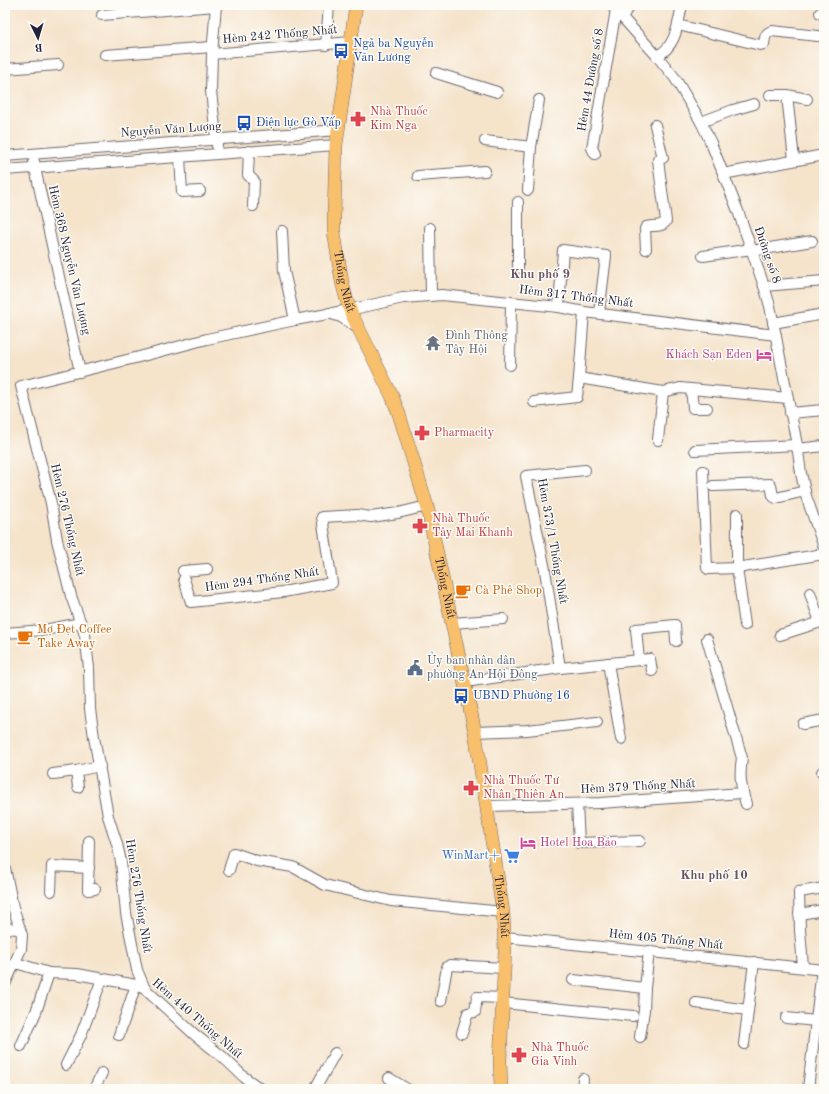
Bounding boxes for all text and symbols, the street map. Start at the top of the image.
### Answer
north arrow [18,18,58,58]
street label: Hẻm 242 Thống Nhất [222,23,338,46]
street label: Hẻm 44 Đường số 8 [575,27,606,133]
place label: Ngã ba Nguyễn Văn Lương [353,37,434,64]
text: B [34,41,43,52]
bus stop icon: Ngã ba Nguyễn Văn Lương [332,42,350,60]
place label: Nhà Thuốc Kim Nga [370,105,428,132]
pharmacy icon: Nhà Thuốc Kim Nga [349,110,367,128]
bus stop icon: Điện lực Gò Vấp [235,114,253,132]
place label: Điện lực Gò Vấp [256,116,341,129]
street label: Nguyễn Văn Lượng [120,119,222,140]
street label: Hẻm 368 Nguyễn Văn Lượng [46,184,93,337]
street label: Đường số 8 [752,225,783,285]
street label: Thống Nhất [331,250,357,314]
district label: Khu phố 9 [510,268,570,281]
street label: Hẻm 317 Thống Nhất [518,283,634,310]
place label: Đình Thông Tây Hội [445,330,508,356]
temple icon: Đình Thông Tây Hội [424,334,442,352]
hotel icon: Khách Sạn Eden [755,346,773,364]
place label: Khách Sạn Eden [666,349,753,361]
pharmacy icon: Pharmacity [413,424,431,442]
place label: Pharmacity [434,427,495,439]
street label: Hẻm 276 Thống Nhất [48,462,87,578]
street label: Hẻm 373/1 Thống Nhất [535,477,570,605]
place label: Nhà Thuốc Tây Mai Khanh [432,512,513,539]
pharmacy icon: Nhà Thuốc Tây Mai Khanh [411,517,429,535]
street label: Thống Nhất [432,556,457,620]
street label: Hẻm 294 Thống Nhất [204,565,320,594]
cafe icon: Cà Phê Shop [454,582,472,600]
place label: Cà Phê Shop [475,585,542,597]
place label: Mợ Đẹt Coffee Take Away [37,624,112,650]
cafe icon: Mợ Đẹt Coffee Take Away [16,628,34,646]
place label: Ủy ban nhân dân phường An Hội Đông [427,651,538,681]
public building icon: Ủy ban nhân dân phường An Hội Đông [406,659,424,677]
bus stop icon: UBND Phường 16 [452,687,470,705]
place label: UBND Phường 16 [473,690,570,702]
place label: Nhà Thuốc Tư Nhân Thiên An [483,774,564,801]
street label: Hẻm 379 Thống Nhất [580,777,696,796]
pharmacy icon: Nhà Thuốc Tư Nhân Thiên An [462,779,480,797]
hotel icon: Hotel Hoa Bảo [519,834,537,852]
place label: Hotel Hoa Bảo [540,837,617,849]
street label: Hẻm 276 Thống Nhất [123,838,154,954]
supermarket icon: WinMart+ [503,847,521,865]
place label: WinMart+ [442,850,500,862]
district label: Khu phố 10 [680,869,748,882]
street label: Thống Nhất [491,874,511,938]
street label: Hẻm 405 Thống Nhất [608,927,724,952]
street label: Hẻm 440 Thống Nhất [150,976,245,1061]
place label: Nhà Thuốc Gia Vinh [531,1041,589,1068]
pharmacy icon: Nhà Thuốc Gia Vinh [510,1046,528,1064]

